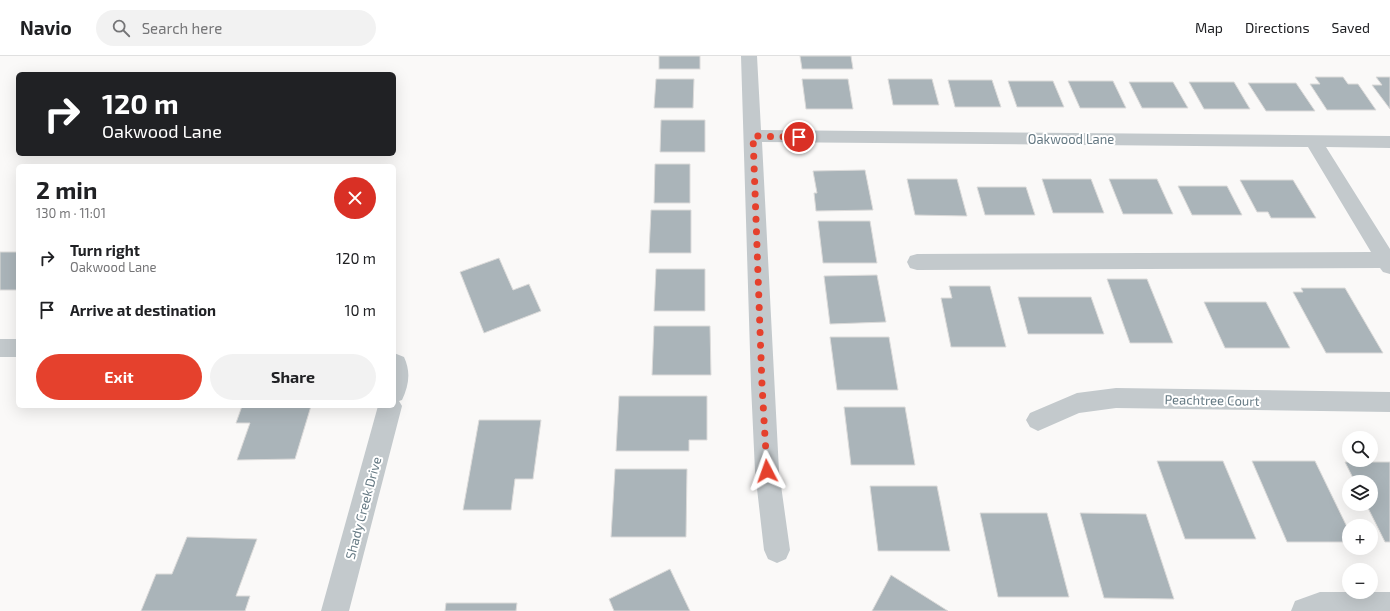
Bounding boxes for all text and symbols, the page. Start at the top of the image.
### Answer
search box [96,10,376,46]
text: Navio [20,16,72,39]
icon: search [110,17,132,39]
text: Search here [142,19,222,37]
text: Map [1195,19,1223,36]
text: Directions [1245,19,1310,36]
text: Saved [1332,19,1370,36]
text: 120 m [102,86,179,120]
icon: right [36,88,88,140]
text: Oakwood Lane [102,120,222,142]
pin [782,120,816,154]
icon: arrive [788,126,810,148]
street label: Oakwood Lane [1028,131,1114,147]
text: 2 min [36,175,97,204]
button: close [334,177,376,219]
text: 130 m · 11:01 [36,205,106,221]
text: Turn right [70,241,140,259]
icon: right [36,247,58,269]
text: 120 m [336,249,376,267]
text: Oakwood Lane [70,259,157,275]
icon: arrive [36,299,58,321]
text: Arrive at destination [70,301,216,319]
text: 10 m [344,301,376,319]
button: Exit [36,354,202,400]
button: Share [210,354,376,400]
street label: Peachtree Court [1164,391,1260,409]
map controls [1342,431,1378,599]
button: search [1342,431,1378,467]
position arrow [746,450,788,492]
street label: Shady Creek Drive [342,455,384,561]
button: layers [1342,475,1378,511]
button: + [1342,519,1378,555]
button: − [1342,563,1378,599]

